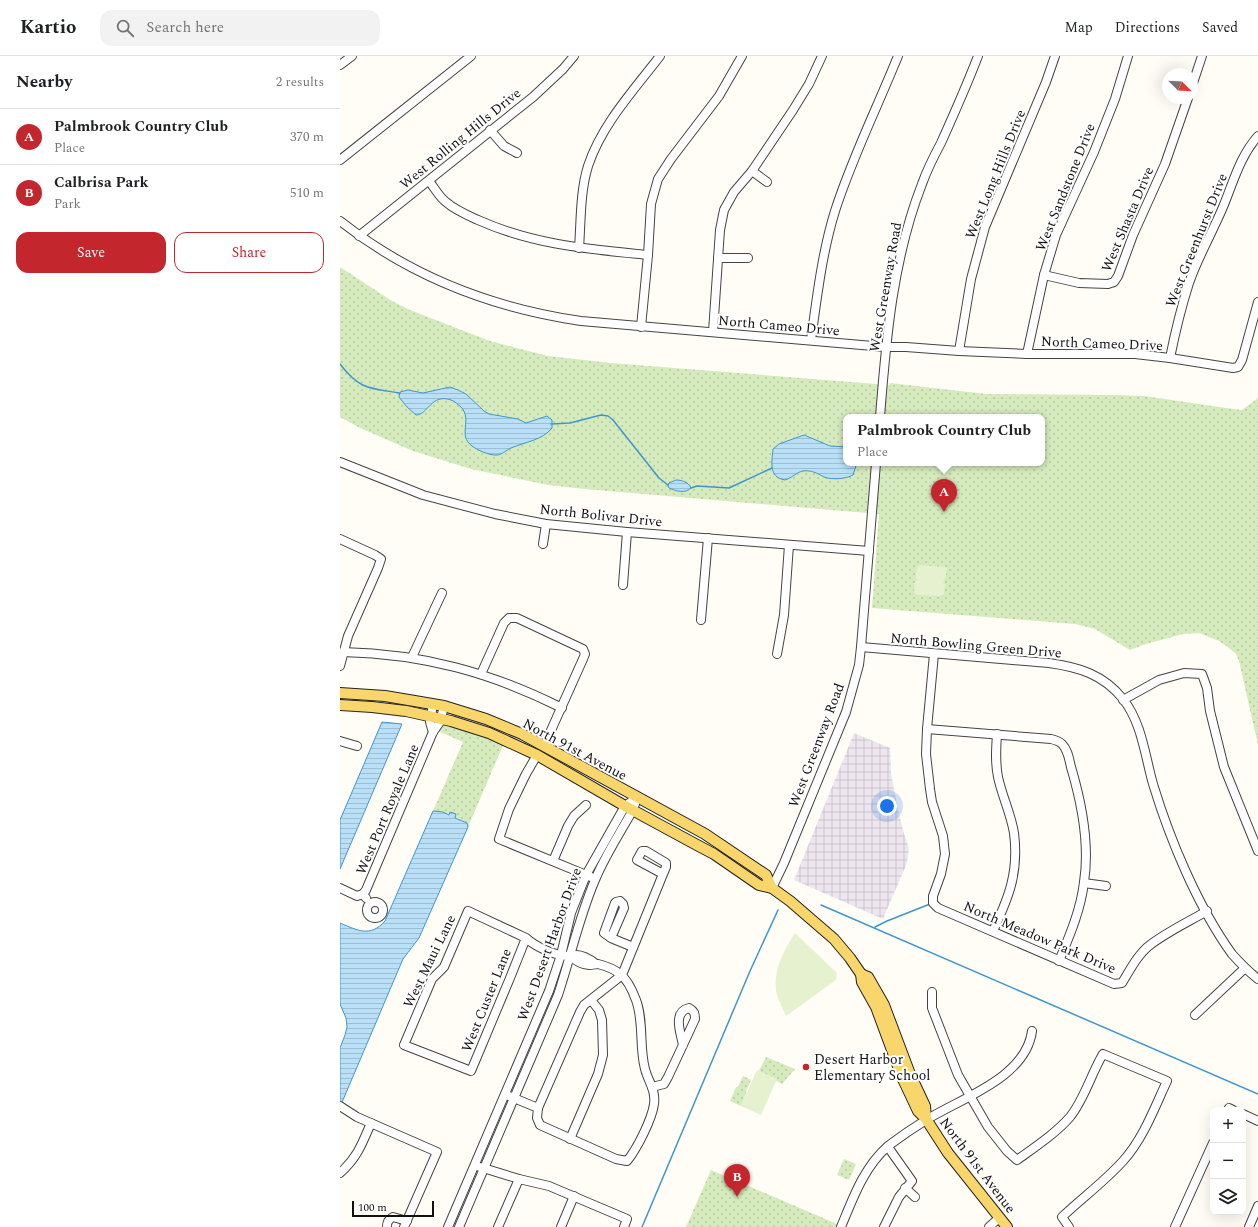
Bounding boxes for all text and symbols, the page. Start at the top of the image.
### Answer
search box [100,10,380,46]
text: Kartio [20,13,76,42]
text: Search here [146,16,224,39]
icon: search [114,17,136,39]
text: Map [1065,17,1093,38]
text: Directions [1115,17,1180,38]
text: Saved [1202,17,1238,38]
north arrow [1162,68,1198,104]
text: Nearby [16,69,72,95]
text: 2 results [276,72,324,92]
street label: West Rolling Hills Drive [395,83,526,194]
street label: West Long Hills Drive [960,106,1031,242]
text: Palmbrook Country Club [54,115,228,138]
street label: West Sandstone Drive [1030,120,1101,254]
text: A [24,127,34,147]
text: 370 m [290,127,324,147]
text: Place [54,138,85,158]
street label: West Shasta Drive [1096,163,1159,275]
street label: West Greenhurst Drive [1160,170,1233,310]
text: Calbrisa Park [54,171,149,194]
text: B [24,183,34,203]
text: 510 m [290,183,324,203]
text: Park [54,194,81,214]
street label: West Greenway Road [864,220,907,354]
button: Save [16,232,166,273]
button: Share [174,232,324,273]
street label: North Cameo Drive [717,310,841,341]
street label: North Cameo Drive [1041,331,1164,356]
popup [843,414,1045,466]
text: Palmbrook Country Club [857,419,1031,442]
text: Place [857,442,888,462]
pin: A [931,479,957,512]
street label: North Bolivar Drive [539,499,664,532]
street label: North Bowling Green Drive [889,628,1063,663]
street label: West Greenway Road [783,680,850,810]
street label: North 91st Avenue [519,713,631,786]
street label: West Port Royale Lane [350,740,425,878]
your location [877,796,897,816]
street label: West Desert Harbor Drive [512,864,587,1024]
street label: North Meadow Park Drive [960,896,1120,979]
street label: West Maui Lane [398,911,461,1011]
street label: West Custer Lane [456,945,517,1055]
place label: Desert Harbor Elementary School [814,1049,930,1086]
marker: Desert Harbor Elementary School [801,1062,811,1072]
map controls [1210,1107,1246,1215]
button: + [1210,1107,1246,1143]
street label: North 91st Avenue [934,1113,1021,1218]
button: − [1210,1143,1246,1179]
pin: B [724,1164,750,1197]
button: layers [1210,1179,1246,1215]
scale bar [352,1199,434,1218]
text: 100 m [358,1199,387,1216]

